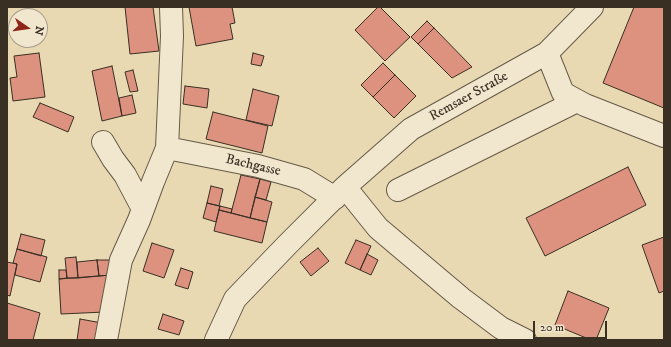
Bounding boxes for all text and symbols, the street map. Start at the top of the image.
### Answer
north arrow [8,8,48,48]
text: N [31,24,47,36]
street label: Remsaer Straße [427,68,511,126]
street label: Bachgasse [224,152,282,180]
scale bar [535,313,609,339]
text: 20 m [540,320,564,335]

